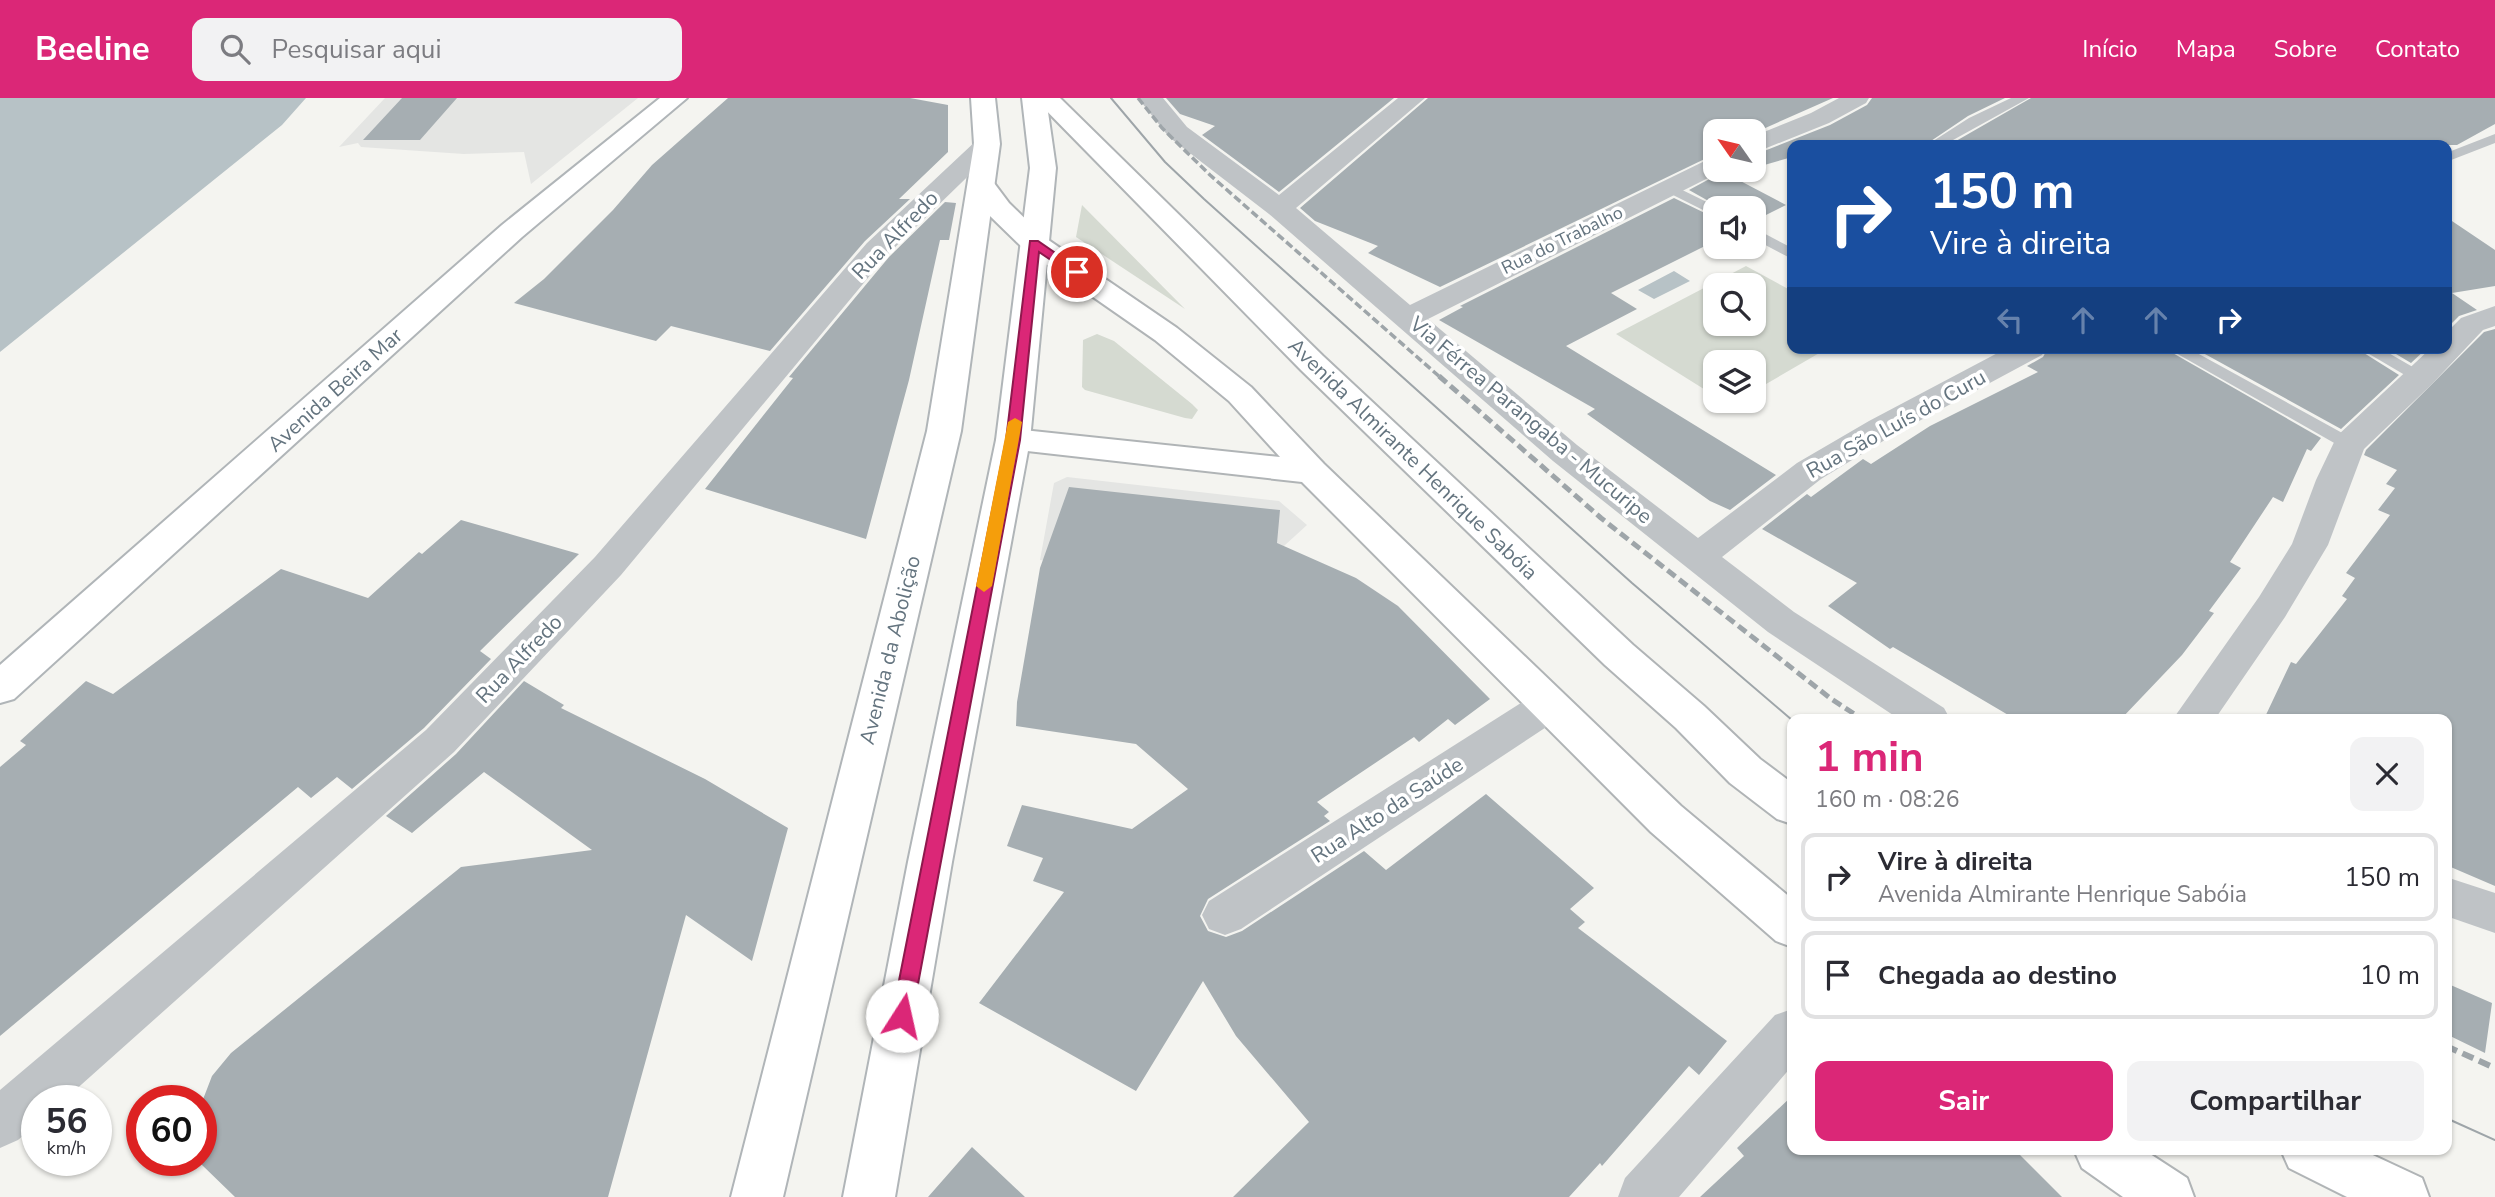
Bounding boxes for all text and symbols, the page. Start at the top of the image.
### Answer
search box [192,18,682,81]
text: Beeline [35,27,150,72]
icon: search [216,30,254,68]
text: Pesquisar aqui [272,32,441,67]
text: Início [2082,33,2138,65]
text: Mapa [2176,33,2236,65]
text: Sobre [2274,33,2337,65]
text: Contato [2375,33,2460,65]
north arrow [1703,119,1766,182]
map controls [1703,119,1766,413]
text: 150 m [1930,158,2074,225]
icon: right [1815,168,1906,259]
street label: Rua Alfredo [846,185,944,285]
button: sound [1703,196,1766,259]
street label: Rua do Trabalho [1497,200,1627,280]
text: Vire à direita [1930,222,2111,265]
pin [1047,242,1107,302]
icon: arrive [1058,253,1096,291]
button: search [1703,273,1766,336]
icon: left [1991,301,2029,339]
icon: ahead [2064,301,2102,339]
icon: ahead [2137,301,2175,339]
icon: right [2210,301,2248,339]
street label: Via Férrea Parangaba - Mucuripe [1403,309,1658,530]
street label: Avenida Beira Mar [261,321,409,458]
street label: Avenida Almirante Henrique Sabóia [1282,332,1544,586]
button: layers [1703,350,1766,413]
street label: Rua São Luís do Curu [1801,363,1991,485]
street label: Avenida da Abolição [853,553,927,747]
street label: Rua Alfredo [470,609,568,709]
text: 1 min [1815,729,1924,786]
button: close [2350,737,2424,811]
street label: Rua Alto da Saúde [1306,750,1468,870]
text: 160 m · 08:26 [1815,784,1960,815]
text: Vire à direita [1878,844,2033,879]
icon: right [1819,858,1857,896]
text: 150 m [2344,860,2420,895]
text: Avenida Almirante Henrique Sabóia [1878,879,2247,910]
icon: arrive [1819,956,1857,994]
text: Chegada ao destino [1878,958,2117,993]
text: 10 m [2360,958,2420,993]
position arrow [865,979,939,1053]
button: Sair [1815,1061,2113,1141]
button: Compartilhar [2127,1061,2424,1141]
speed limit sign: 60 [126,1085,217,1176]
text: 56 [45,1098,88,1145]
text: km/h [47,1136,86,1160]

